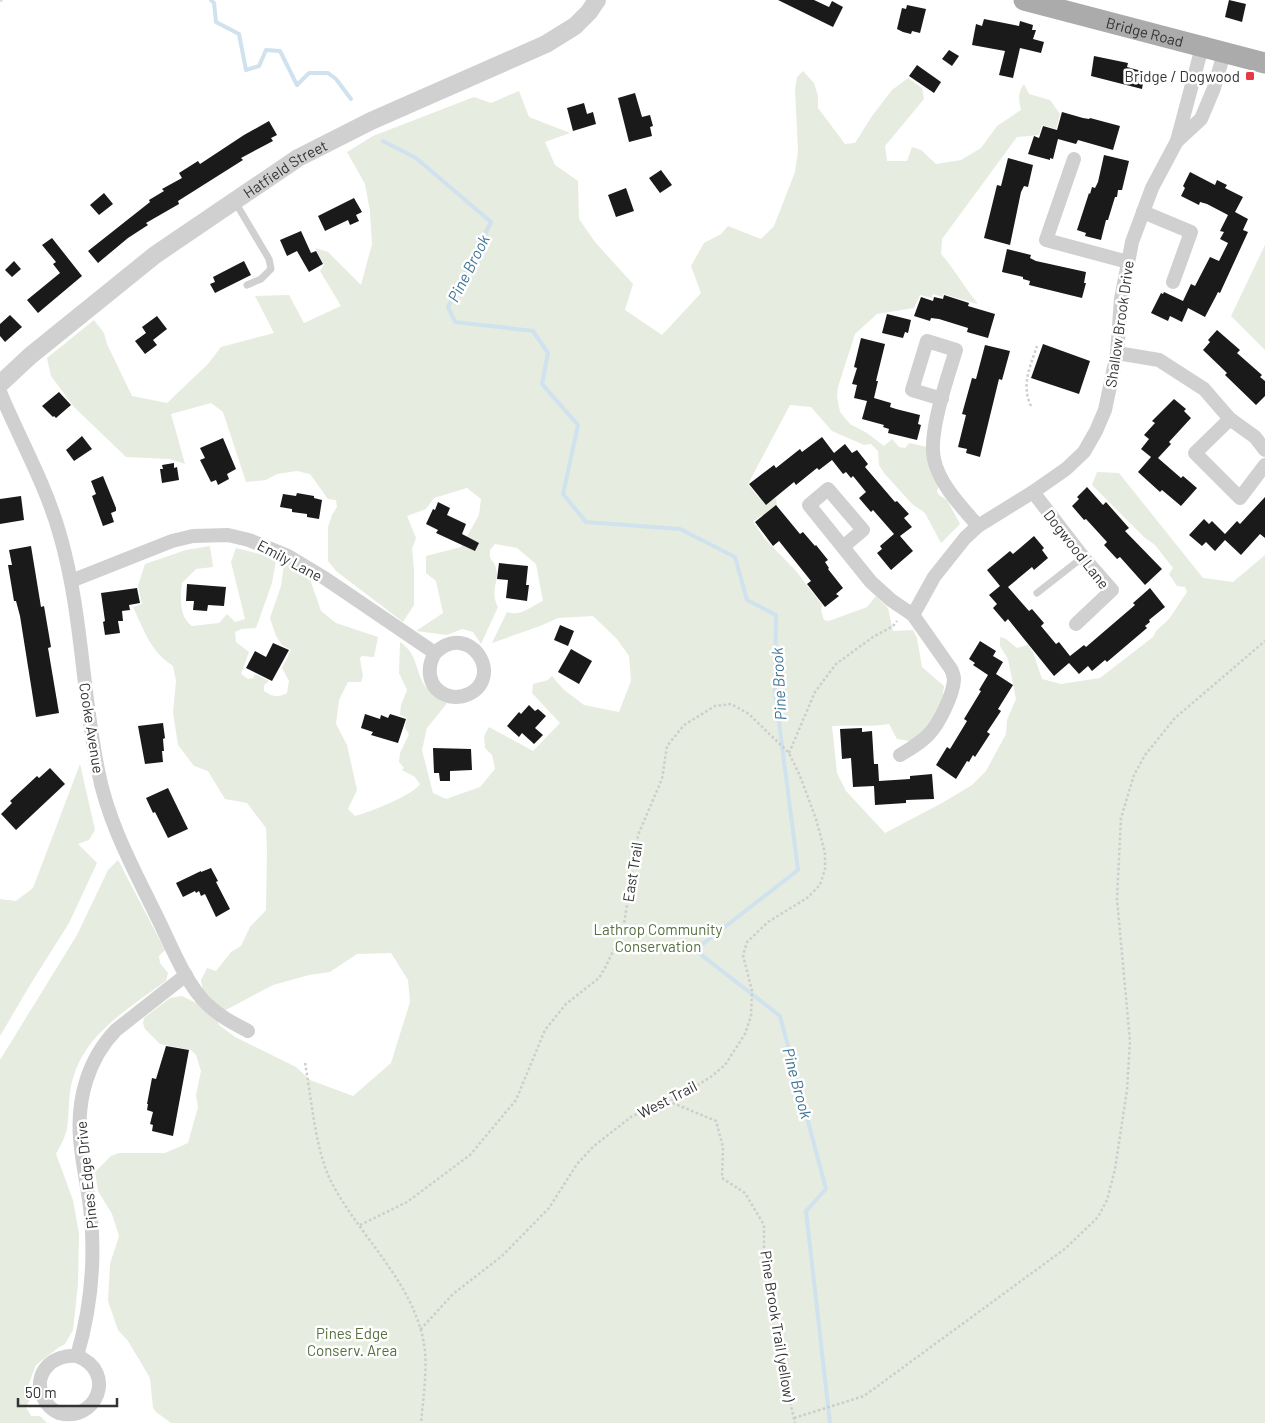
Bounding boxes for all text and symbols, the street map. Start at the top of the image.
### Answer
street label: Bridge Road [1104,13,1186,50]
place label: Bridge / Dogwood [1125,67,1240,85]
marker: Bridge / Dogwood [1244,70,1256,82]
street label: Hatfield Street [240,136,330,202]
water label: Pine Brook [443,231,493,305]
street label: Shallow Brook Drive [1101,259,1137,389]
street label: Dogwood Lane [1040,506,1114,592]
street label: Emily Lane [254,535,326,585]
water label: Pine Brook [767,647,789,721]
street label: Cooke Avenue [76,681,108,775]
street label: East Trail [618,841,646,903]
park label: Lathrop Community Conservation [594,920,723,955]
water label: Pine Brook [779,1045,817,1121]
street label: West Trail [634,1076,700,1122]
street label: Pines Edge Drive [71,1120,101,1230]
street label: Pine Brook Trail (yellow) [757,1249,799,1403]
park label: Pines Edge Conserv. Area [307,1324,397,1359]
scale bar [18,1376,116,1408]
text: 50 m [25,1383,57,1401]

